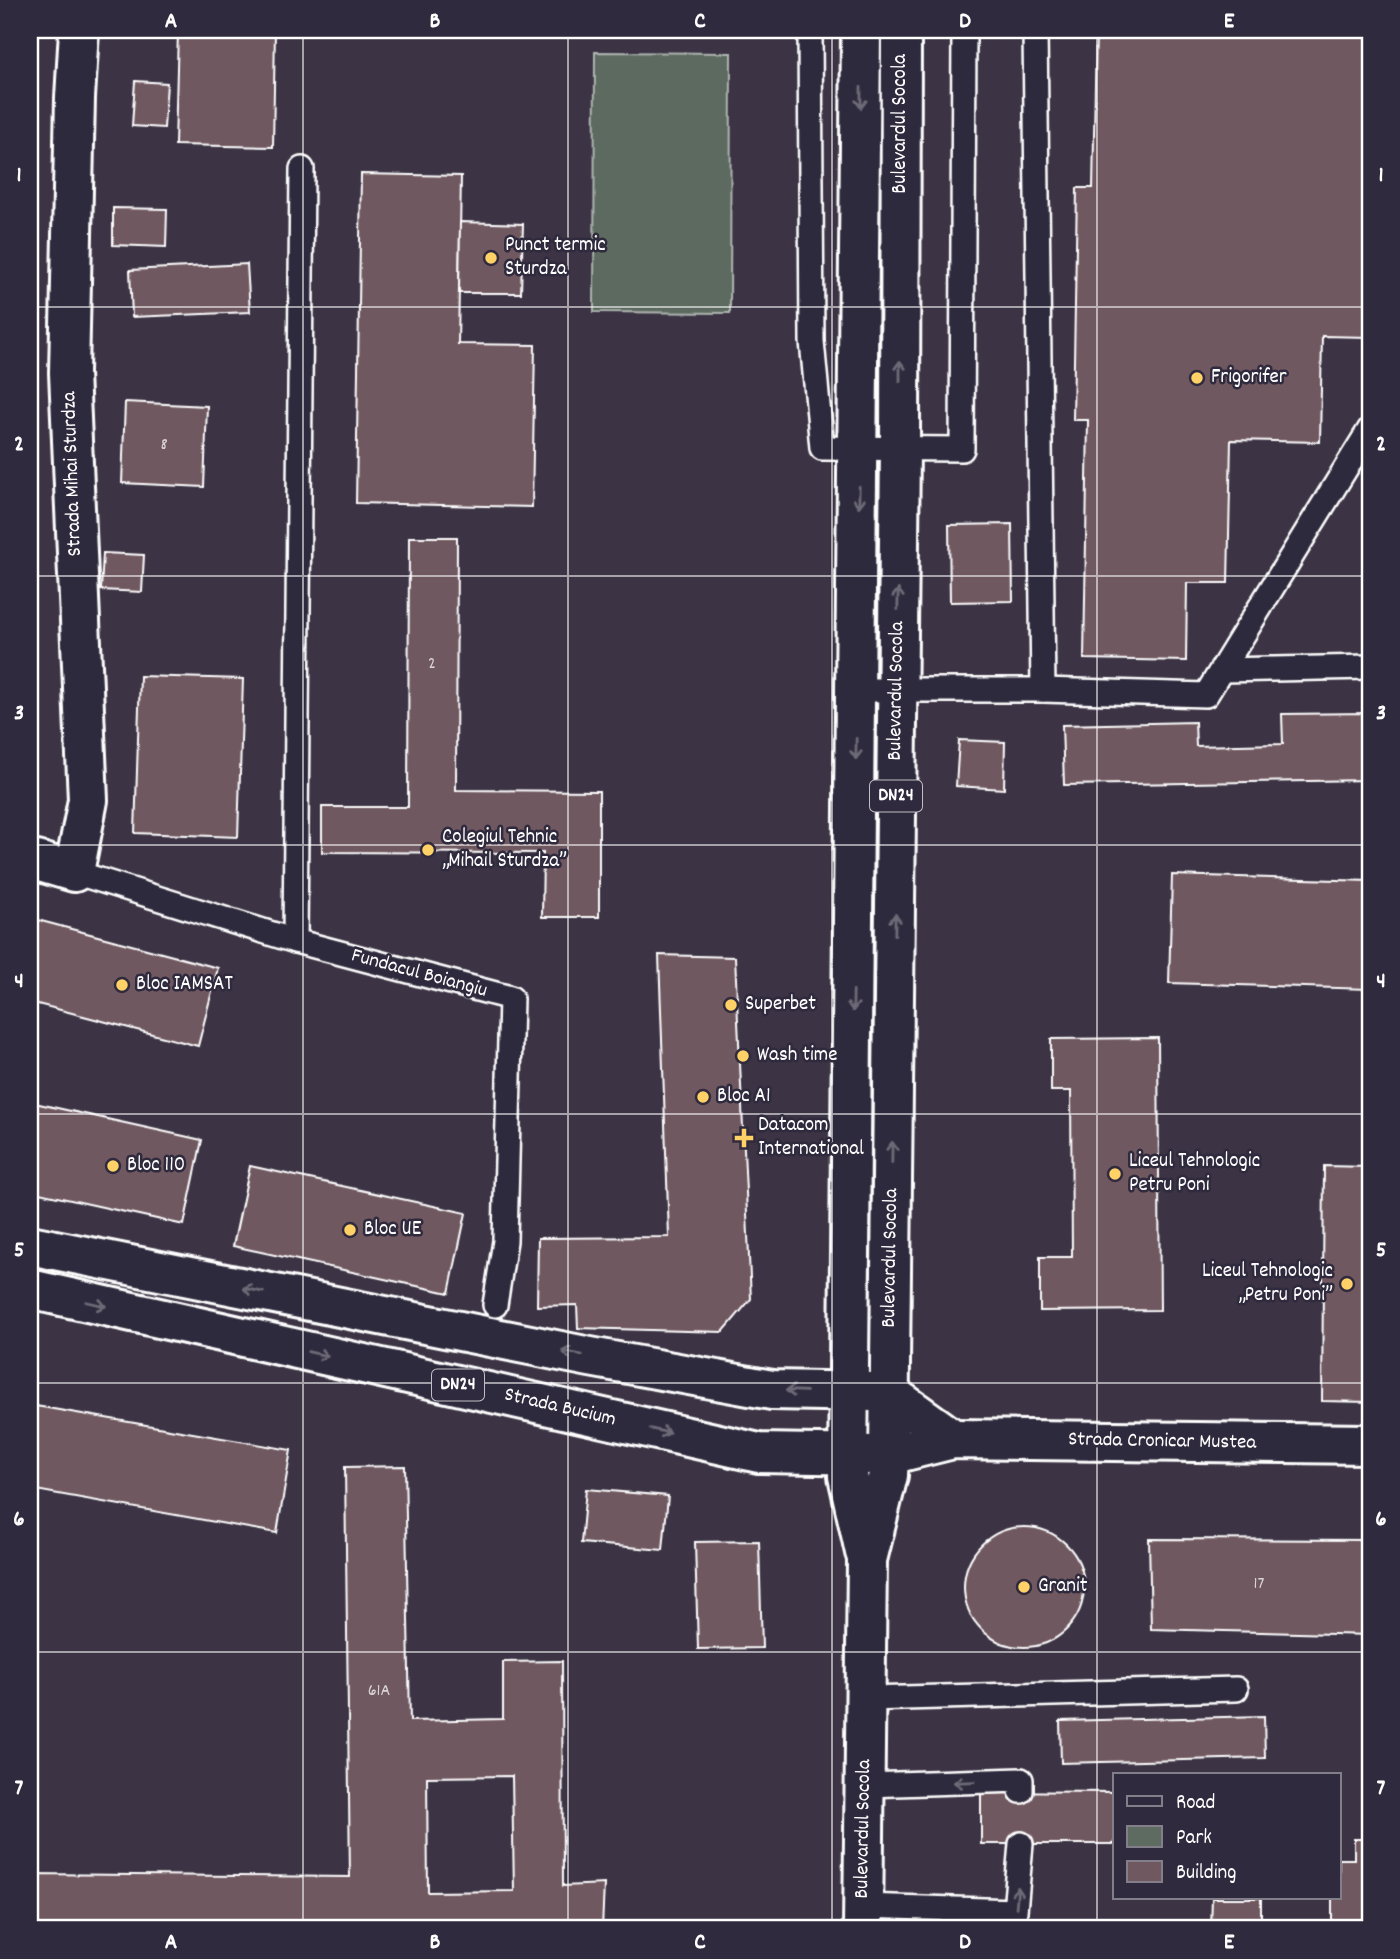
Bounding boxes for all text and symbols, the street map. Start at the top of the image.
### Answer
text: A [165,6,177,39]
text: B [430,6,441,39]
text: C [694,6,706,39]
text: D [959,6,971,39]
text: E [1224,6,1235,39]
street label: Bulevardul Socola [886,53,916,194]
one-way arrow [854,86,868,109]
text: 1 [16,160,22,193]
text: 1 [1378,160,1384,193]
place label: Punct termic Sturdza [505,231,606,285]
marker: Punct termic Sturdza [483,250,499,266]
one-way arrow [893,360,907,383]
place label: Frigorifer [1211,363,1287,393]
marker: Frigorifer [1189,370,1205,386]
street label: Strada Mihai Sturdza [55,390,91,557]
text: 2 [14,429,24,462]
text: 2 [1376,429,1386,462]
house number: 8 [160,433,168,458]
one-way arrow [852,485,865,508]
one-way arrow [891,587,905,610]
street label: Bulevardul Socola [881,620,913,761]
house number: 2 [428,652,436,677]
text: 3 [14,698,24,731]
text: 3 [1376,698,1386,731]
one-way arrow [849,737,863,760]
road number: DN24 [870,780,922,811]
place label: Colegiul Tehnic „Mihail Sturdza” [442,823,567,877]
marker: Colegiul Tehnic „Mihail Sturdza” [420,842,436,858]
one-way arrow [888,913,901,936]
street label: Fundacul Boiangiu [348,941,490,1007]
text: 4 [14,966,24,999]
text: 4 [1376,966,1386,999]
place label: Bloc IAMSAT [136,970,234,1000]
marker: Bloc IAMSAT [114,977,130,993]
one-way arrow [846,989,860,1012]
place label: Superbet [745,990,816,1020]
marker: Superbet [723,997,739,1013]
place label: Wash time [757,1041,837,1071]
marker: Wash time [735,1048,751,1064]
place label: Bloc A1 [717,1082,771,1112]
marker: Bloc A1 [695,1089,711,1105]
place label: Datacom International [758,1111,864,1165]
marker: Datacom International [736,1130,752,1146]
one-way arrow [885,1140,899,1163]
place label: Liceul Tehnologic Petru Poni [1129,1147,1260,1201]
place label: Bloc 110 [127,1151,185,1181]
marker: Bloc 110 [105,1158,121,1174]
marker: Liceul Tehnologic Petru Poni [1107,1166,1123,1182]
street label: Bulevardul Socola [875,1187,907,1328]
place label: Bloc UE [364,1215,422,1245]
marker: Bloc UE [342,1222,358,1238]
text: 5 [14,1235,24,1268]
text: 5 [1376,1235,1386,1268]
place label: Liceul Tehnologic „Petru Poni” [1202,1257,1333,1311]
marker: Liceul Tehnologic „Petru Poni” [1339,1276,1355,1292]
one-way arrow [242,1282,265,1296]
one-way arrow [84,1298,107,1311]
one-way arrow [561,1346,584,1360]
one-way arrow [306,1347,329,1361]
road number: DN24 [432,1370,484,1400]
street label: Strada Bucium [501,1381,619,1435]
one-way arrow [785,1384,808,1397]
one-way arrow [648,1424,671,1438]
street label: Strada Cronicar Mustea [1068,1425,1257,1459]
text: 6 [13,1504,25,1537]
text: 6 [1375,1504,1387,1537]
place label: Granit [1038,1572,1088,1602]
house number: 17 [1254,1572,1265,1597]
marker: Granit [1016,1579,1032,1595]
house number: 61A [368,1679,390,1704]
street label: Bulevardul Socola [848,1758,880,1899]
text: 7 [15,1773,24,1806]
legend [1113,1773,1340,1899]
text: 7 [1377,1773,1386,1806]
one-way arrow [953,1775,976,1788]
text: Road [1176,1789,1215,1819]
text: Park [1176,1824,1212,1854]
text: Building [1176,1859,1236,1889]
one-way arrow [1010,1886,1023,1909]
text: A [165,1927,177,1959]
text: B [430,1927,441,1959]
text: C [694,1927,706,1959]
text: D [959,1927,971,1959]
text: E [1224,1927,1235,1959]

